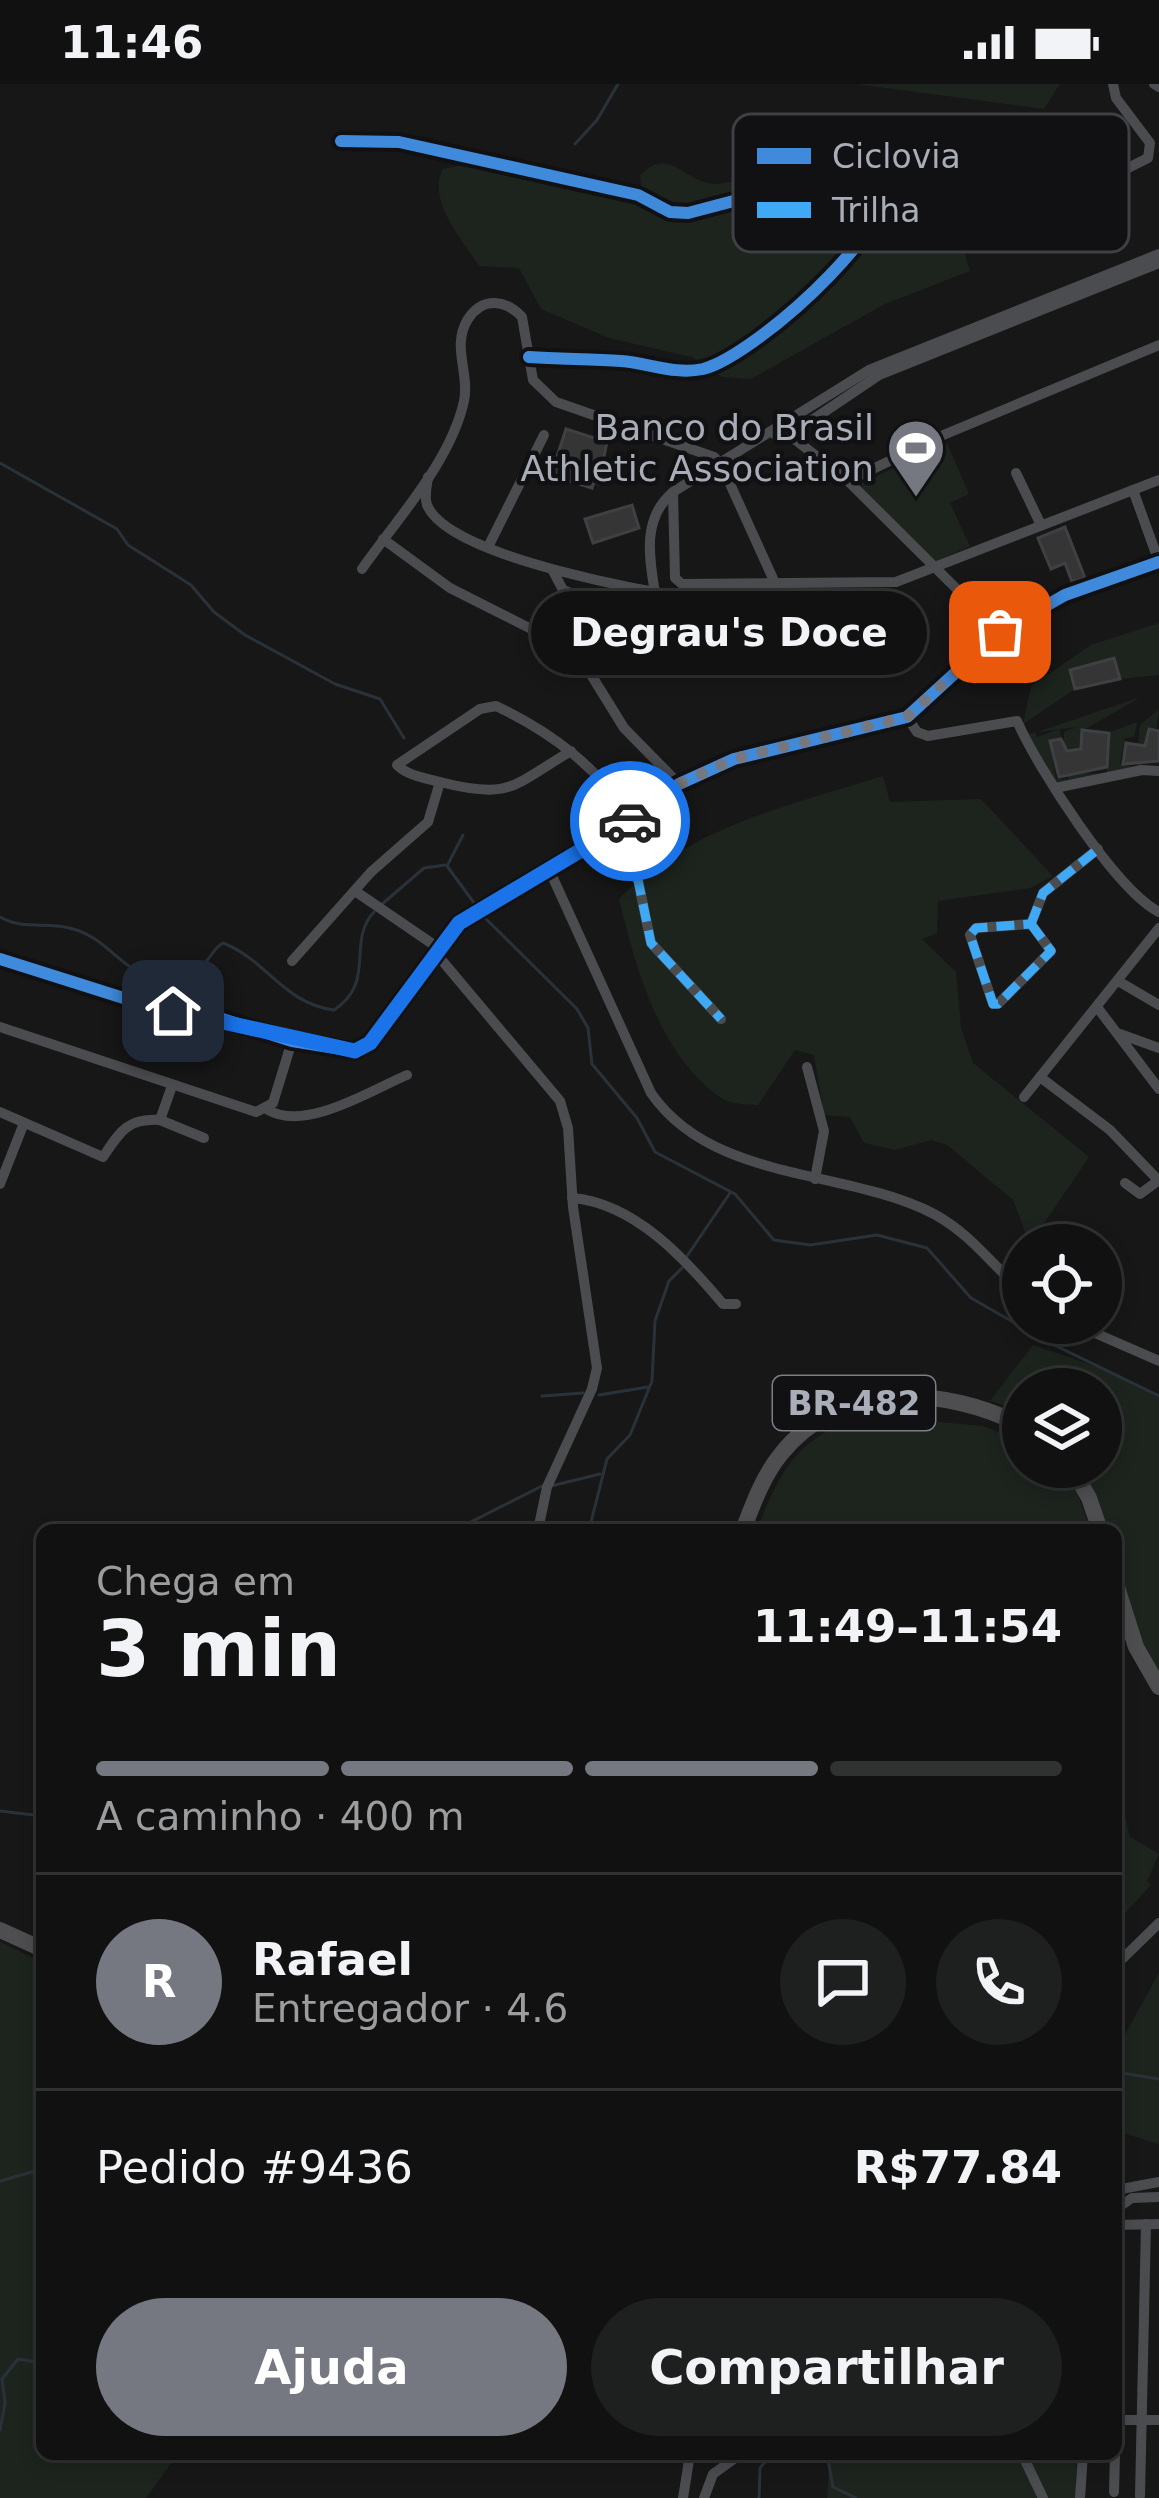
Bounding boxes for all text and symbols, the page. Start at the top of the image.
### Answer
text: 11:46 [60,16,203,69]
legend [733,114,1129,252]
text: Ciclovia [832,137,961,176]
text: Trilha [831,191,920,230]
place label: Banco do Brasil Athletic Association [521,407,874,489]
sports icon: Banco do Brasil Athletic Association [885,417,947,499]
pin [949,581,1051,683]
callout: Degrau's Doce [532,590,928,674]
icon: bag [967,599,1033,665]
text: Degrau's Doce [570,610,888,655]
courier [570,761,690,881]
icon: car [597,788,663,854]
pin [122,960,224,1062]
icon: home [140,978,206,1044]
map controls [1002,1224,1122,1488]
button: locate [1002,1224,1122,1344]
button: layers [1002,1368,1122,1488]
road number: BR-482 [773,1376,935,1430]
text: Chega em [96,1559,295,1604]
text: 11:49–11:54 [753,1600,1062,1653]
text: 3 min [96,1604,341,1694]
text: A caminho · 400 m [96,1794,465,1839]
button: chat [780,1919,906,2045]
button: phone [936,1919,1062,2045]
text: Rafael [252,1933,413,1986]
text: R [142,1955,176,2008]
text: Entregador · 4.6 [252,1986,568,2031]
text: Pedido #9436 [96,2141,413,2194]
text: R$77.84 [854,2141,1062,2194]
button: Ajuda [96,2298,567,2436]
button: Compartilhar [591,2298,1062,2436]

